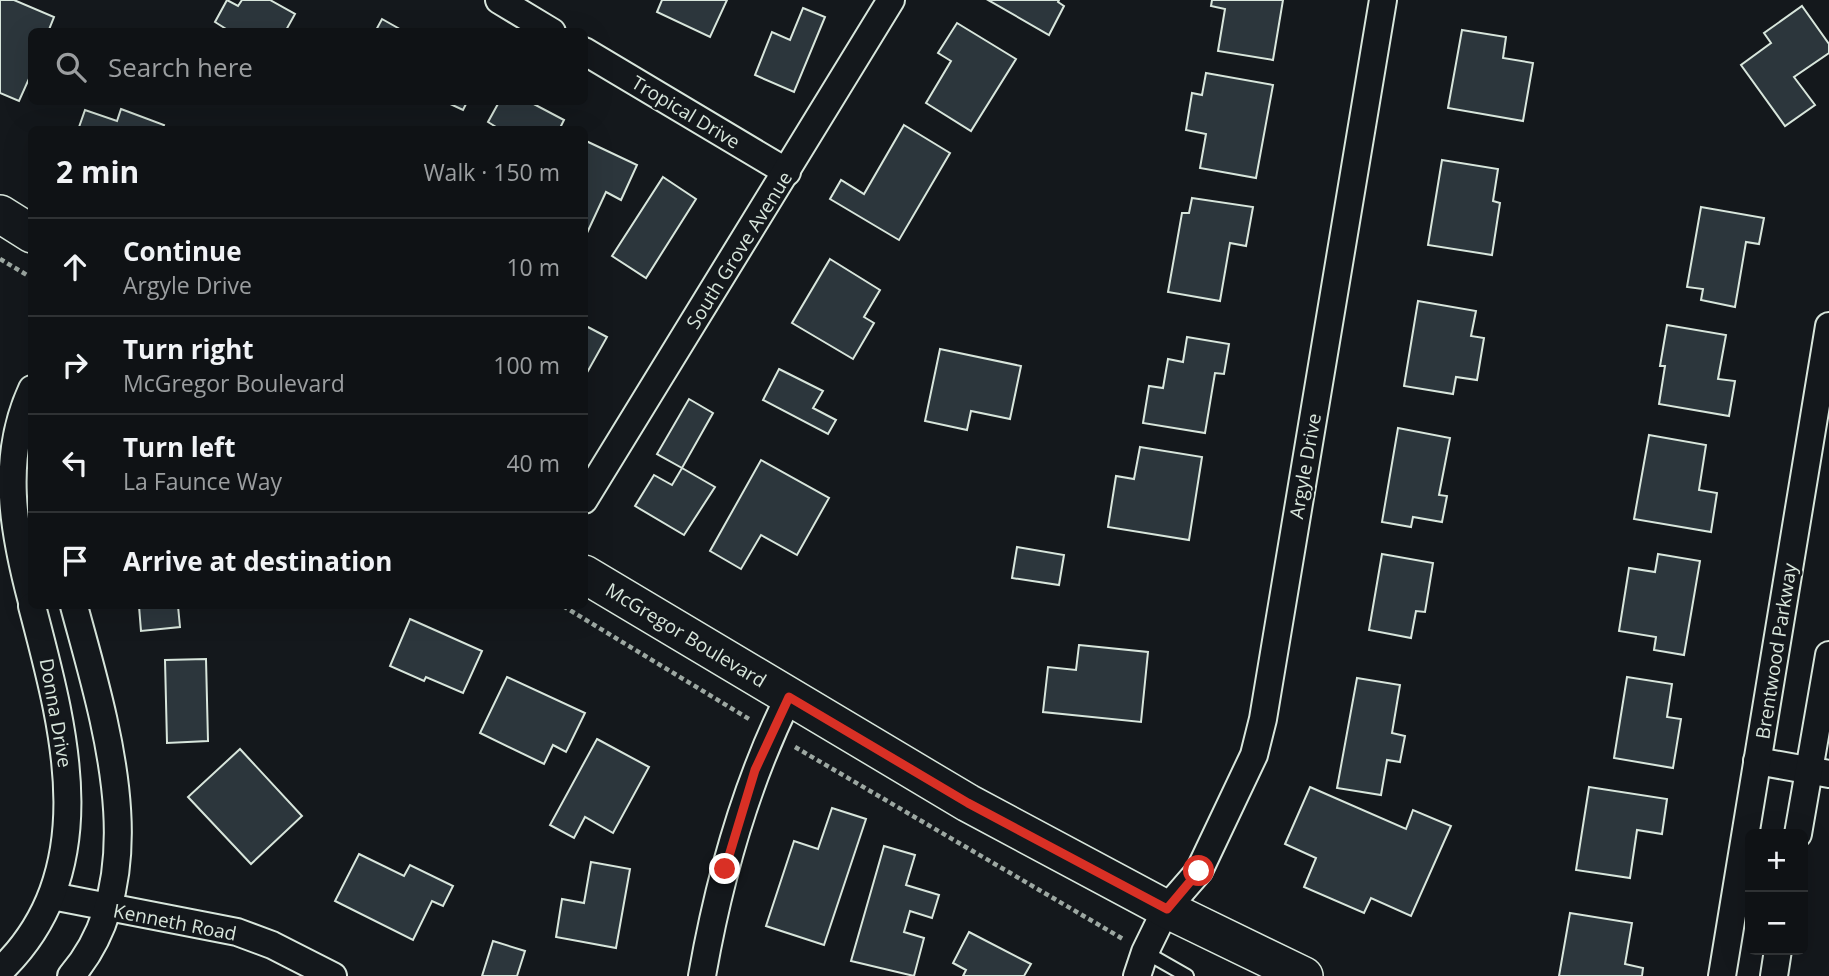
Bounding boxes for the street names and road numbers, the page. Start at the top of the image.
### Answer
street label: Tropical Drive [627,69,745,155]
street label: South Grove Avenue [680,166,798,334]
street label: Argyle Drive [1283,411,1327,521]
street label: Brentwood Parkway [1749,561,1803,741]
street label: McGregor Boulevard [601,577,771,693]
street label: Donna Drive [34,656,78,770]
street label: Kenneth Road [111,897,239,947]

